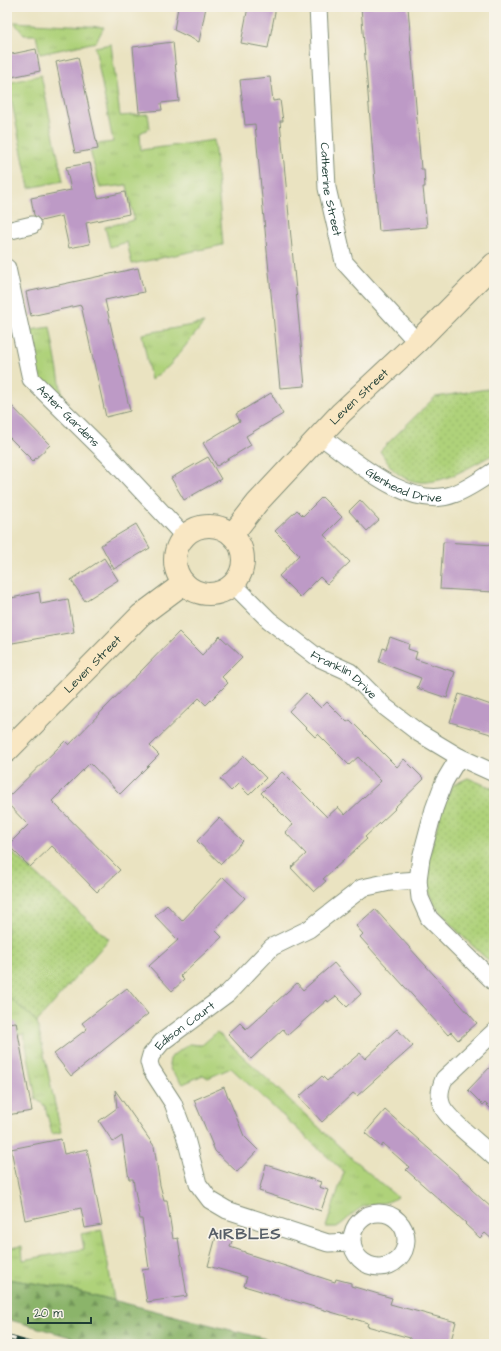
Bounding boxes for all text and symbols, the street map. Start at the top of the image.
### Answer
street label: Catherine Street [316,142,346,238]
street label: Leven Street [326,365,393,429]
street label: Aster Gardens [33,381,103,451]
street label: Glenhead Drive [362,464,443,507]
street label: Leven Street [60,632,126,697]
street label: Franklin Drive [306,647,381,704]
street label: Edison Court [151,997,219,1054]
district label: AIRBLES [208,1223,282,1245]
scale bar [28,1299,91,1325]
text: 20 m [34,1305,63,1322]

